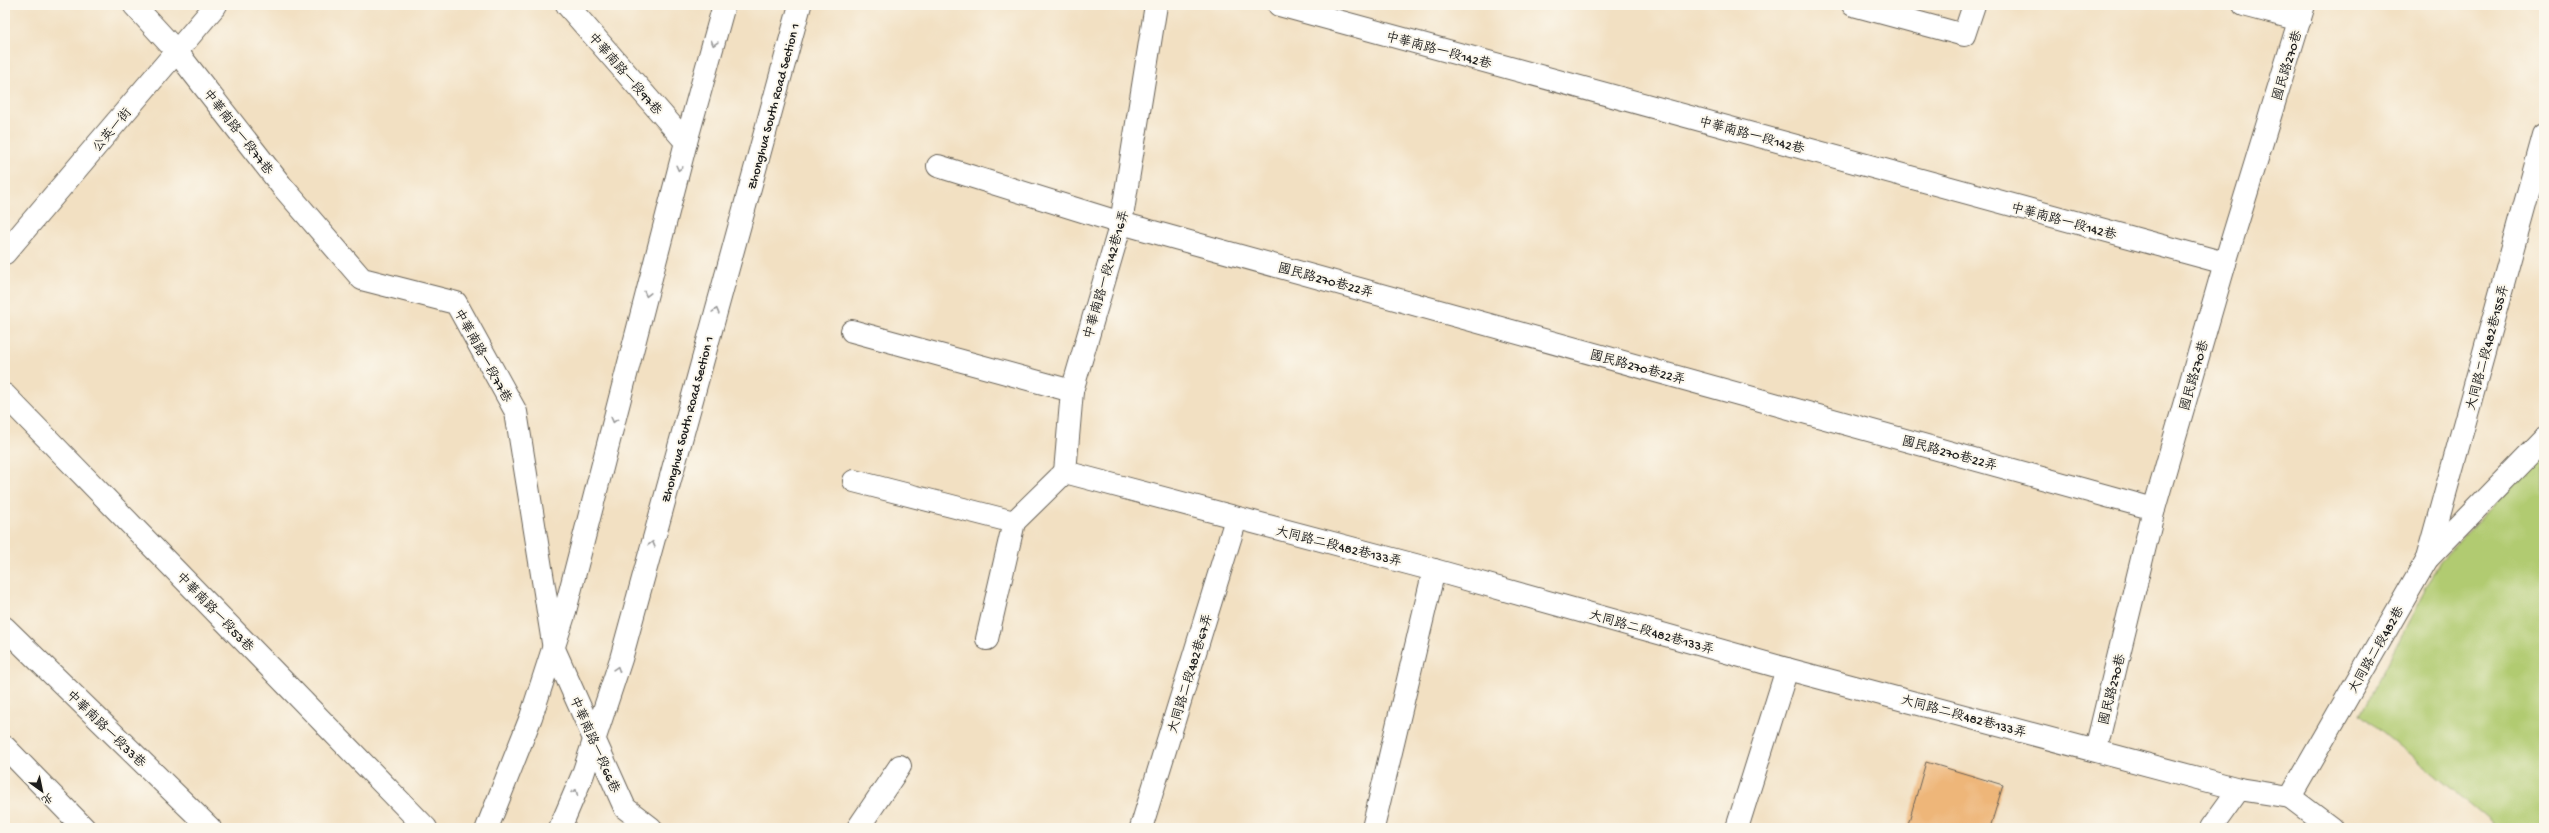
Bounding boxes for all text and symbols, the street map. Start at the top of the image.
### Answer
street label: Zhonghua South Road Section 1 [745,22,804,191]
street label: 中華南路一段142巷 [1384,29,1493,73]
street label: 國民路270巷 [2270,29,2306,103]
street label: 中華南路一段97巷 [584,30,665,119]
one-way arrow [710,39,718,46]
street label: 中華南路一段77巷 [199,86,276,178]
street label: 公英一街 [90,105,135,155]
street label: 中華南路一段142巷 [1697,114,1806,158]
one-way arrow [675,164,684,171]
street label: 中華南路一段142巷 [2009,200,2118,244]
street label: 中華南路一段142巷16弄 [1081,208,1133,341]
street label: 國民路270巷22弄 [1276,260,1375,301]
street label: 大同路二段482巷155弄 [2463,283,2512,412]
one-way arrow [643,290,652,297]
street label: 中華南路一段77巷 [450,306,515,406]
one-way arrow [711,307,720,314]
street label: Zhonghua South Road Section 1 [659,335,718,504]
street label: 國民路270巷 [2177,338,2213,413]
street label: 國民路270巷22弄 [1588,347,1687,388]
one-way arrow [611,417,619,423]
street label: 國民路270巷22弄 [1900,433,1999,474]
street label: 大同路二段482巷133弄 [1274,524,1403,570]
one-way arrow [647,541,656,548]
street label: 中華南路一段53巷 [172,569,257,656]
street label: 大同路二段482巷 [2345,604,2408,696]
street label: 大同路二段482巷133弄 [1587,607,1716,658]
street label: 大同路二段482巷67弄 [1165,612,1217,735]
street label: 國民路270巷 [2096,652,2129,727]
one-way arrow [613,666,621,673]
street label: 中華南路一段33巷 [62,687,149,771]
street label: 大同路二段482巷133弄 [1899,692,2028,741]
street label: 中華南路一段66巷 [566,694,623,796]
north arrow [22,771,62,811]
one-way arrow [570,789,578,797]
text: 北 [38,790,54,806]

